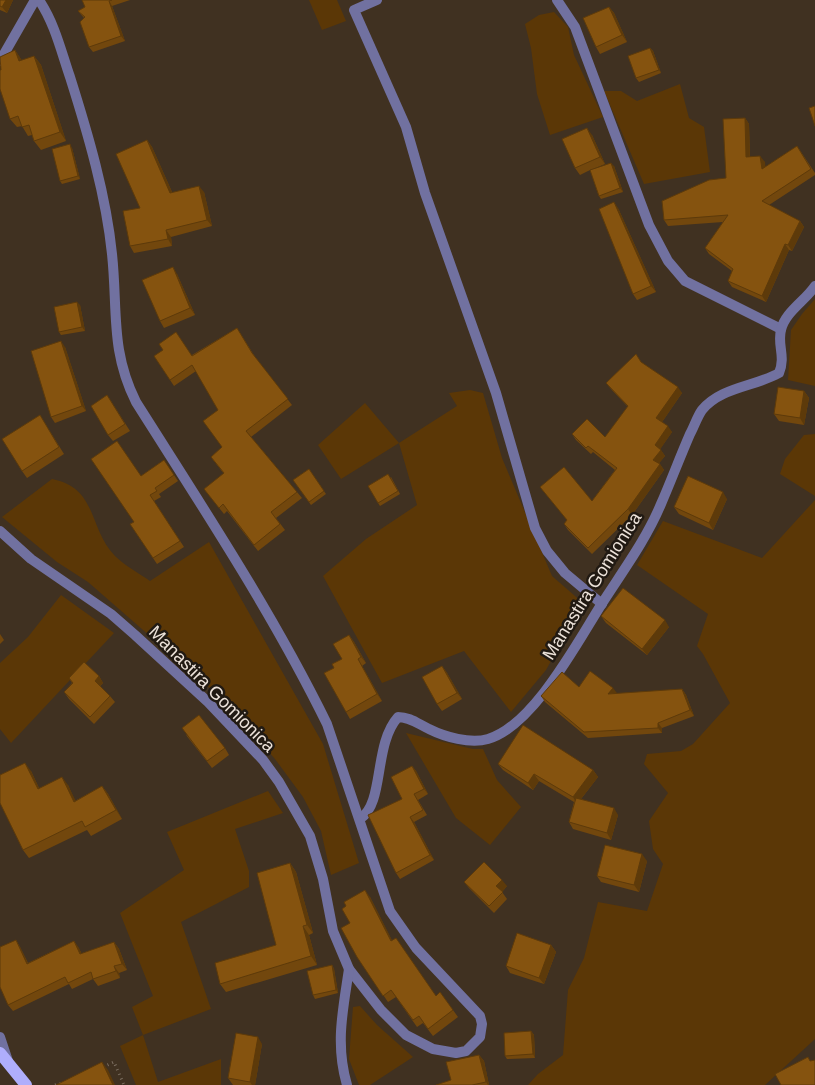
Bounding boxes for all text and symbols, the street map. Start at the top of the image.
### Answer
street label: Manastira Gomionica [538,508,646,663]
street label: Manastira Gomionica [145,622,280,757]

